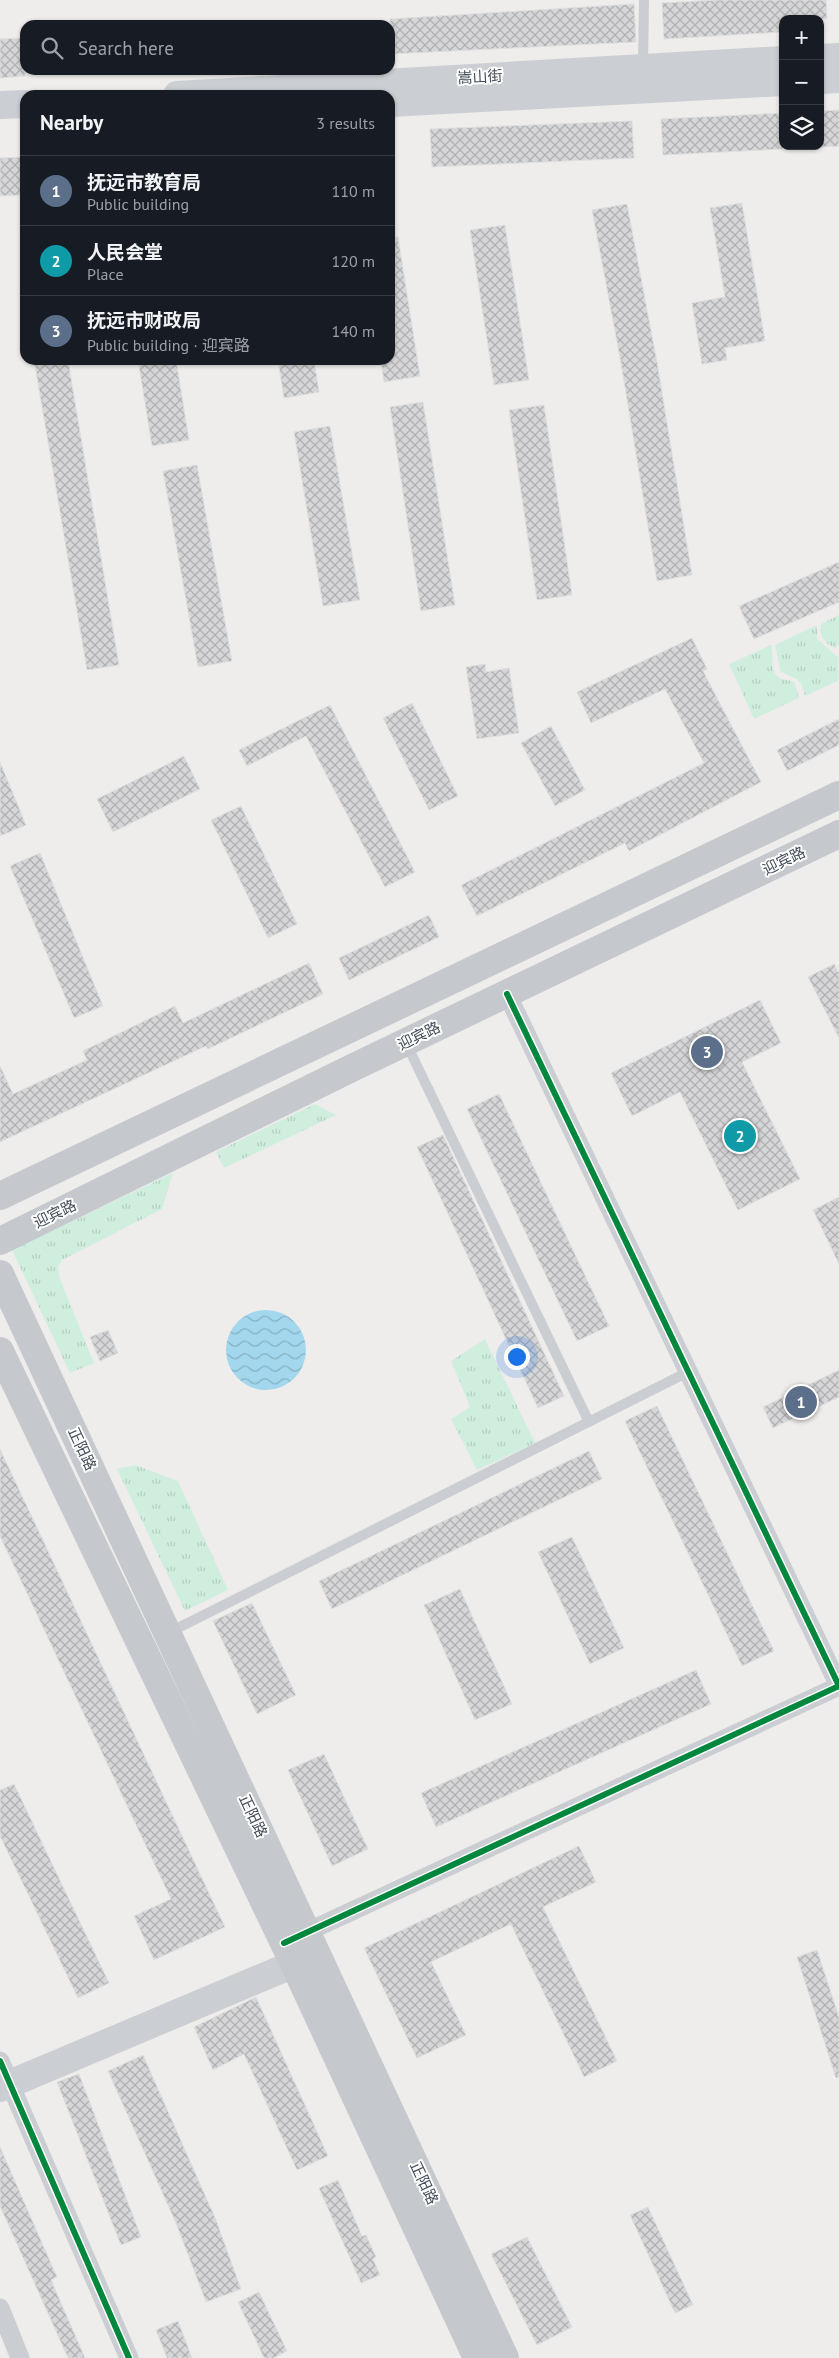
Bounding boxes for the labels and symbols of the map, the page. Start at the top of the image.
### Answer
street label: 嵩山街 [457,66,503,87]
street label: 迎宾路 [759,842,808,879]
street label: 迎宾路 [394,1017,443,1054]
pin: 3 [691,1033,723,1071]
pin: 2 [724,1117,756,1155]
street label: 迎宾路 [30,1195,79,1232]
your location [504,1344,530,1370]
pin: 1 [785,1383,817,1421]
street label: 正阳路 [64,1424,101,1473]
street label: 正阳路 [235,1791,272,1840]
street label: 正阳路 [406,2158,443,2207]

